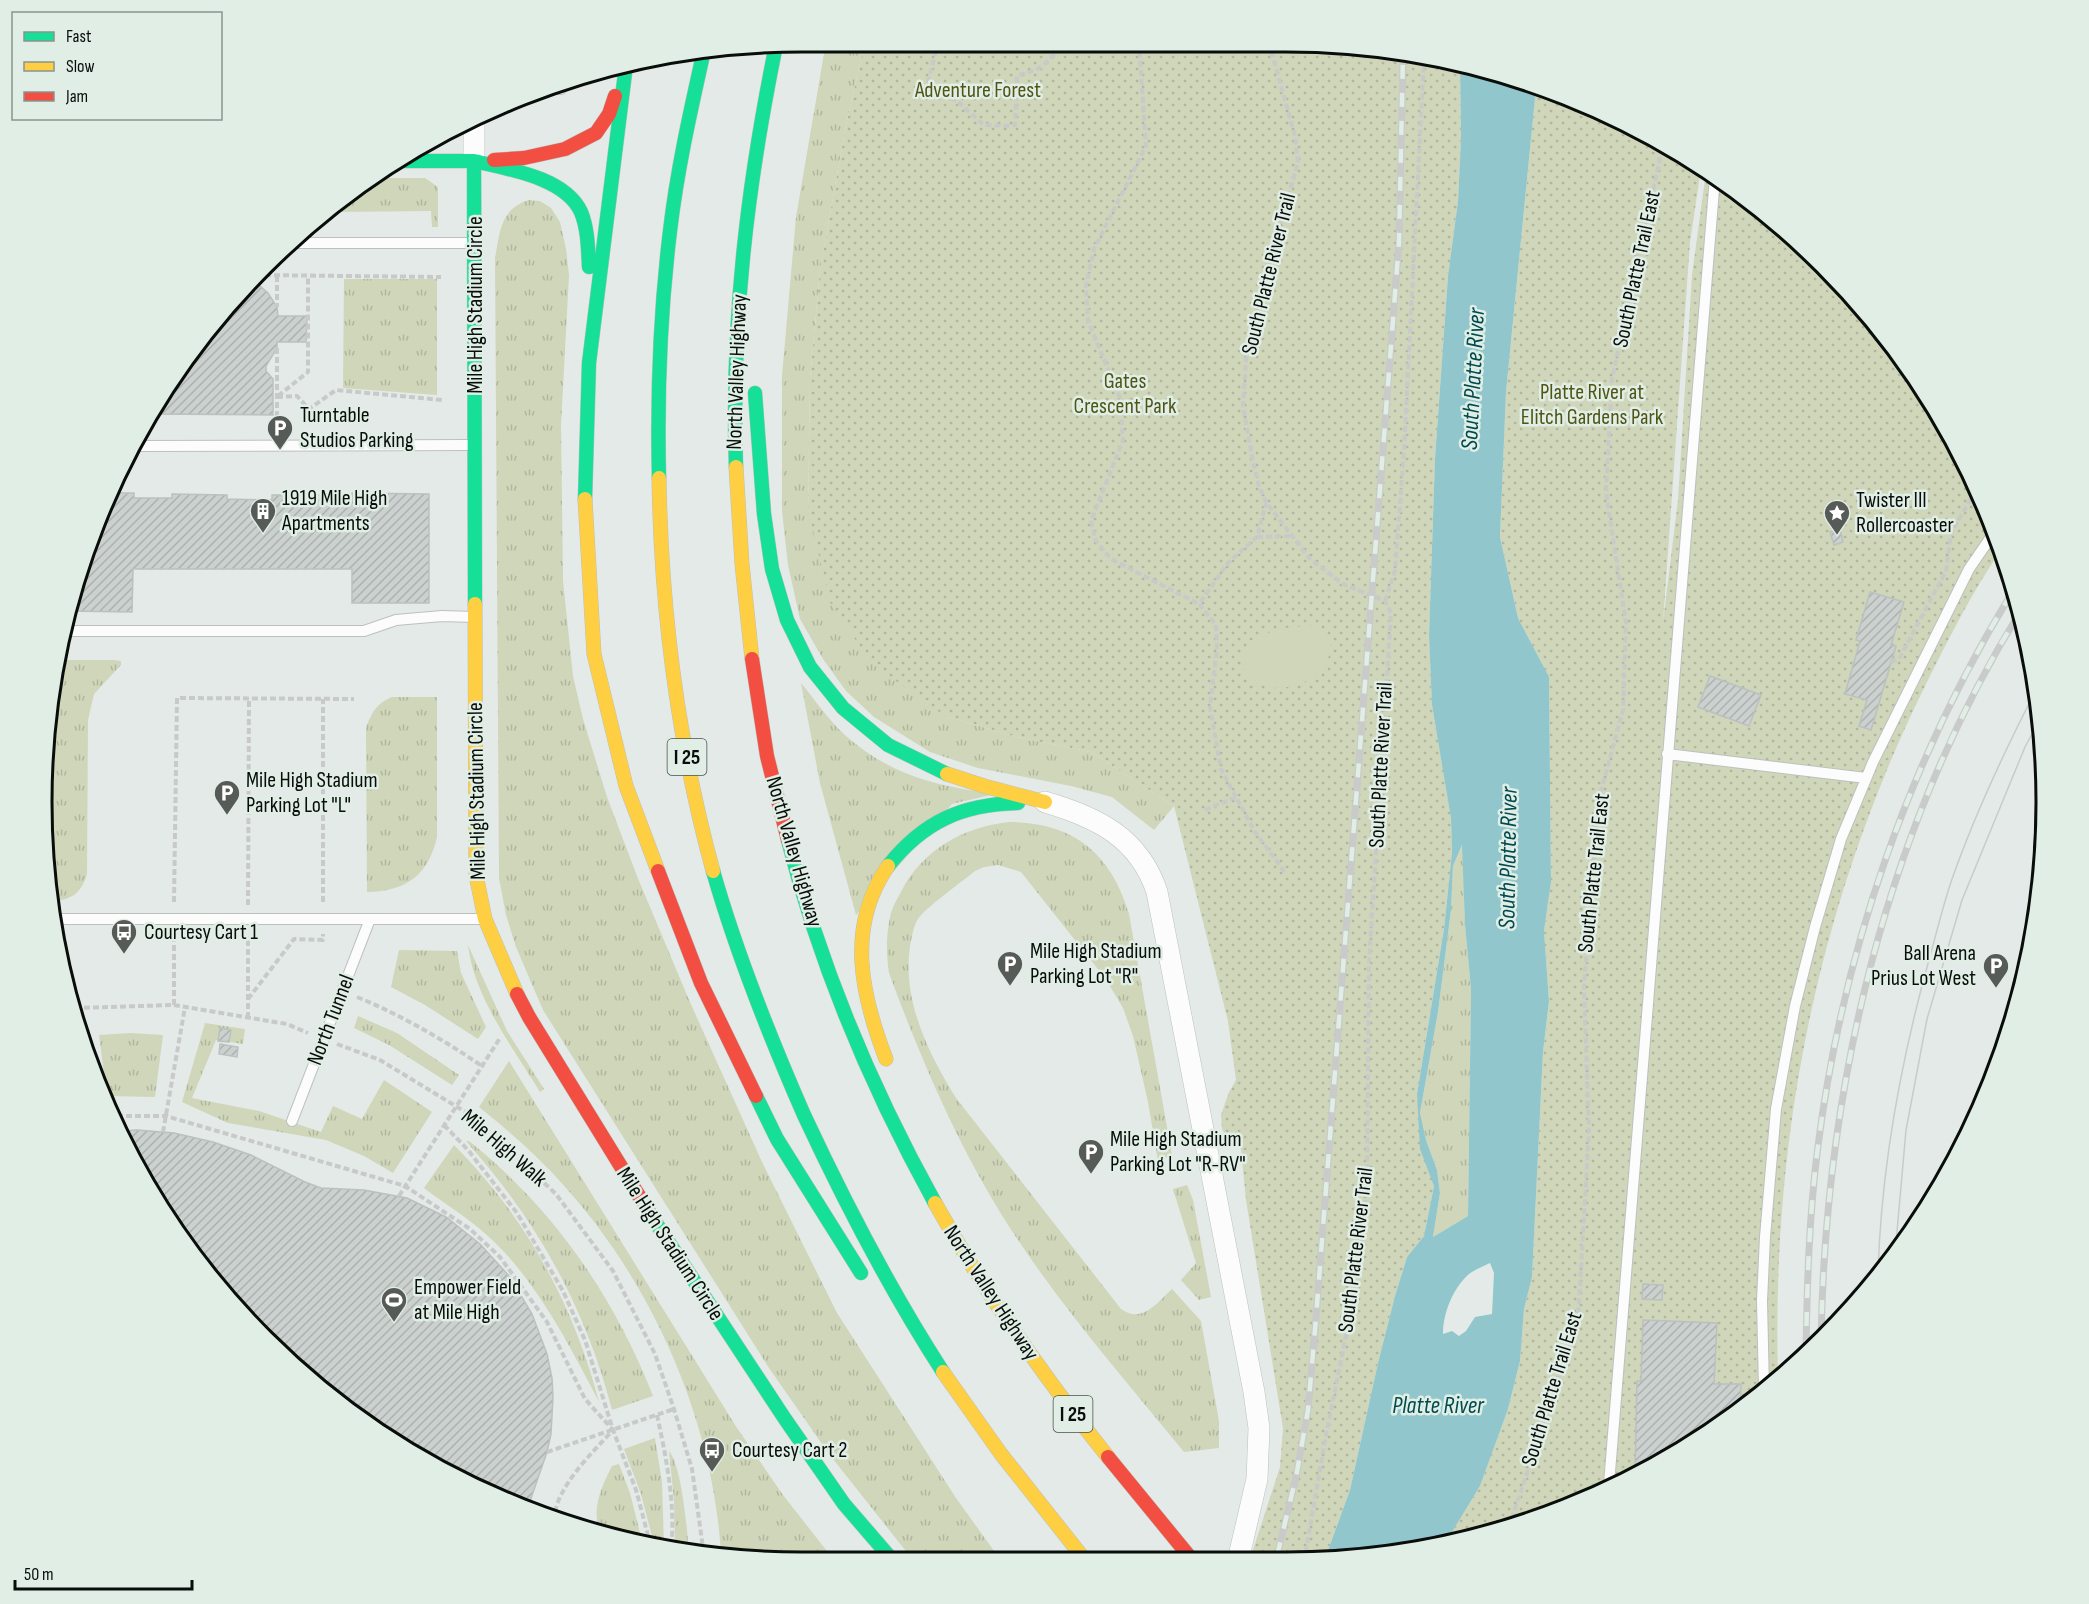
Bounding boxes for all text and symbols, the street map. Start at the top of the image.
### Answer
legend [12,12,222,120]
text: Fast [66,26,92,47]
text: Slow [66,56,95,77]
park label: Adventure Forest [914,77,1041,104]
text: Jam [65,86,88,107]
street label: South Platte Trail East [1607,188,1667,350]
street label: South Platte River Trail [1236,190,1302,358]
street label: Mile High Stadium Circle [462,216,489,394]
street label: North Valley Highway [721,293,753,450]
water label: South Platte River [1455,306,1491,451]
park label: Gates Crescent Park [1074,368,1177,420]
park label: Platte River at Elitch Gardens Park [1521,379,1664,431]
place label: Turntable Studios Parking [300,402,414,454]
parking icon: Turntable Studios Parking [265,413,295,451]
place label: 1919 Mile High Apartments [281,485,387,537]
place label: Twister III Rollercoaster [1856,487,1954,539]
building icon: 1919 Mile High Apartments [248,496,278,534]
place icon: Twister III Rollercoaster [1822,498,1852,536]
street label: South Platte River Trail [1363,681,1399,849]
street label: Mile High Stadium Circle [462,702,492,880]
road number: I 25 [668,739,706,775]
place label: Mile High Stadium Parking Lot "L" [246,767,378,819]
street label: North Valley Highway [760,774,829,931]
parking icon: Mile High Stadium Parking Lot "L" [212,778,242,816]
water label: South Platte River [1492,785,1524,929]
street label: South Platte Trail East [1572,792,1616,954]
bus stop icon: Courtesy Cart 1 [109,917,139,955]
place label: Courtesy Cart 1 [144,919,258,946]
place label: Mile High Stadium Parking Lot "R" [1030,938,1162,990]
place label: Ball Arena Prius Lot West [1871,940,1976,992]
parking icon: Mile High Stadium Parking Lot "R" [995,949,1025,987]
parking icon: Ball Arena Prius Lot West [1981,951,2011,989]
street label: North Tunnel [301,971,361,1069]
street label: Mile High Walk [455,1103,553,1193]
place label: Mile High Stadium Parking Lot "R-RV" [1110,1126,1246,1178]
parking icon: Mile High Stadium Parking Lot "R-RV" [1076,1137,1106,1175]
street label: Mile High Stadium Circle [610,1162,730,1326]
street label: South Platte River Trail [1332,1166,1380,1334]
street label: North Valley Highway [937,1220,1045,1366]
place label: Empower Field at Mile High [414,1274,521,1326]
sports icon: Empower Field at Mile High [379,1285,409,1323]
street label: South Platte Trail East [1516,1308,1588,1469]
water label: Platte River [1392,1391,1485,1420]
road number: I 25 [1054,1396,1092,1432]
bus stop icon: Courtesy Cart 2 [697,1435,727,1473]
place label: Courtesy Cart 2 [732,1437,847,1464]
scale bar [15,1553,192,1591]
text: 50 m [24,1564,54,1585]

